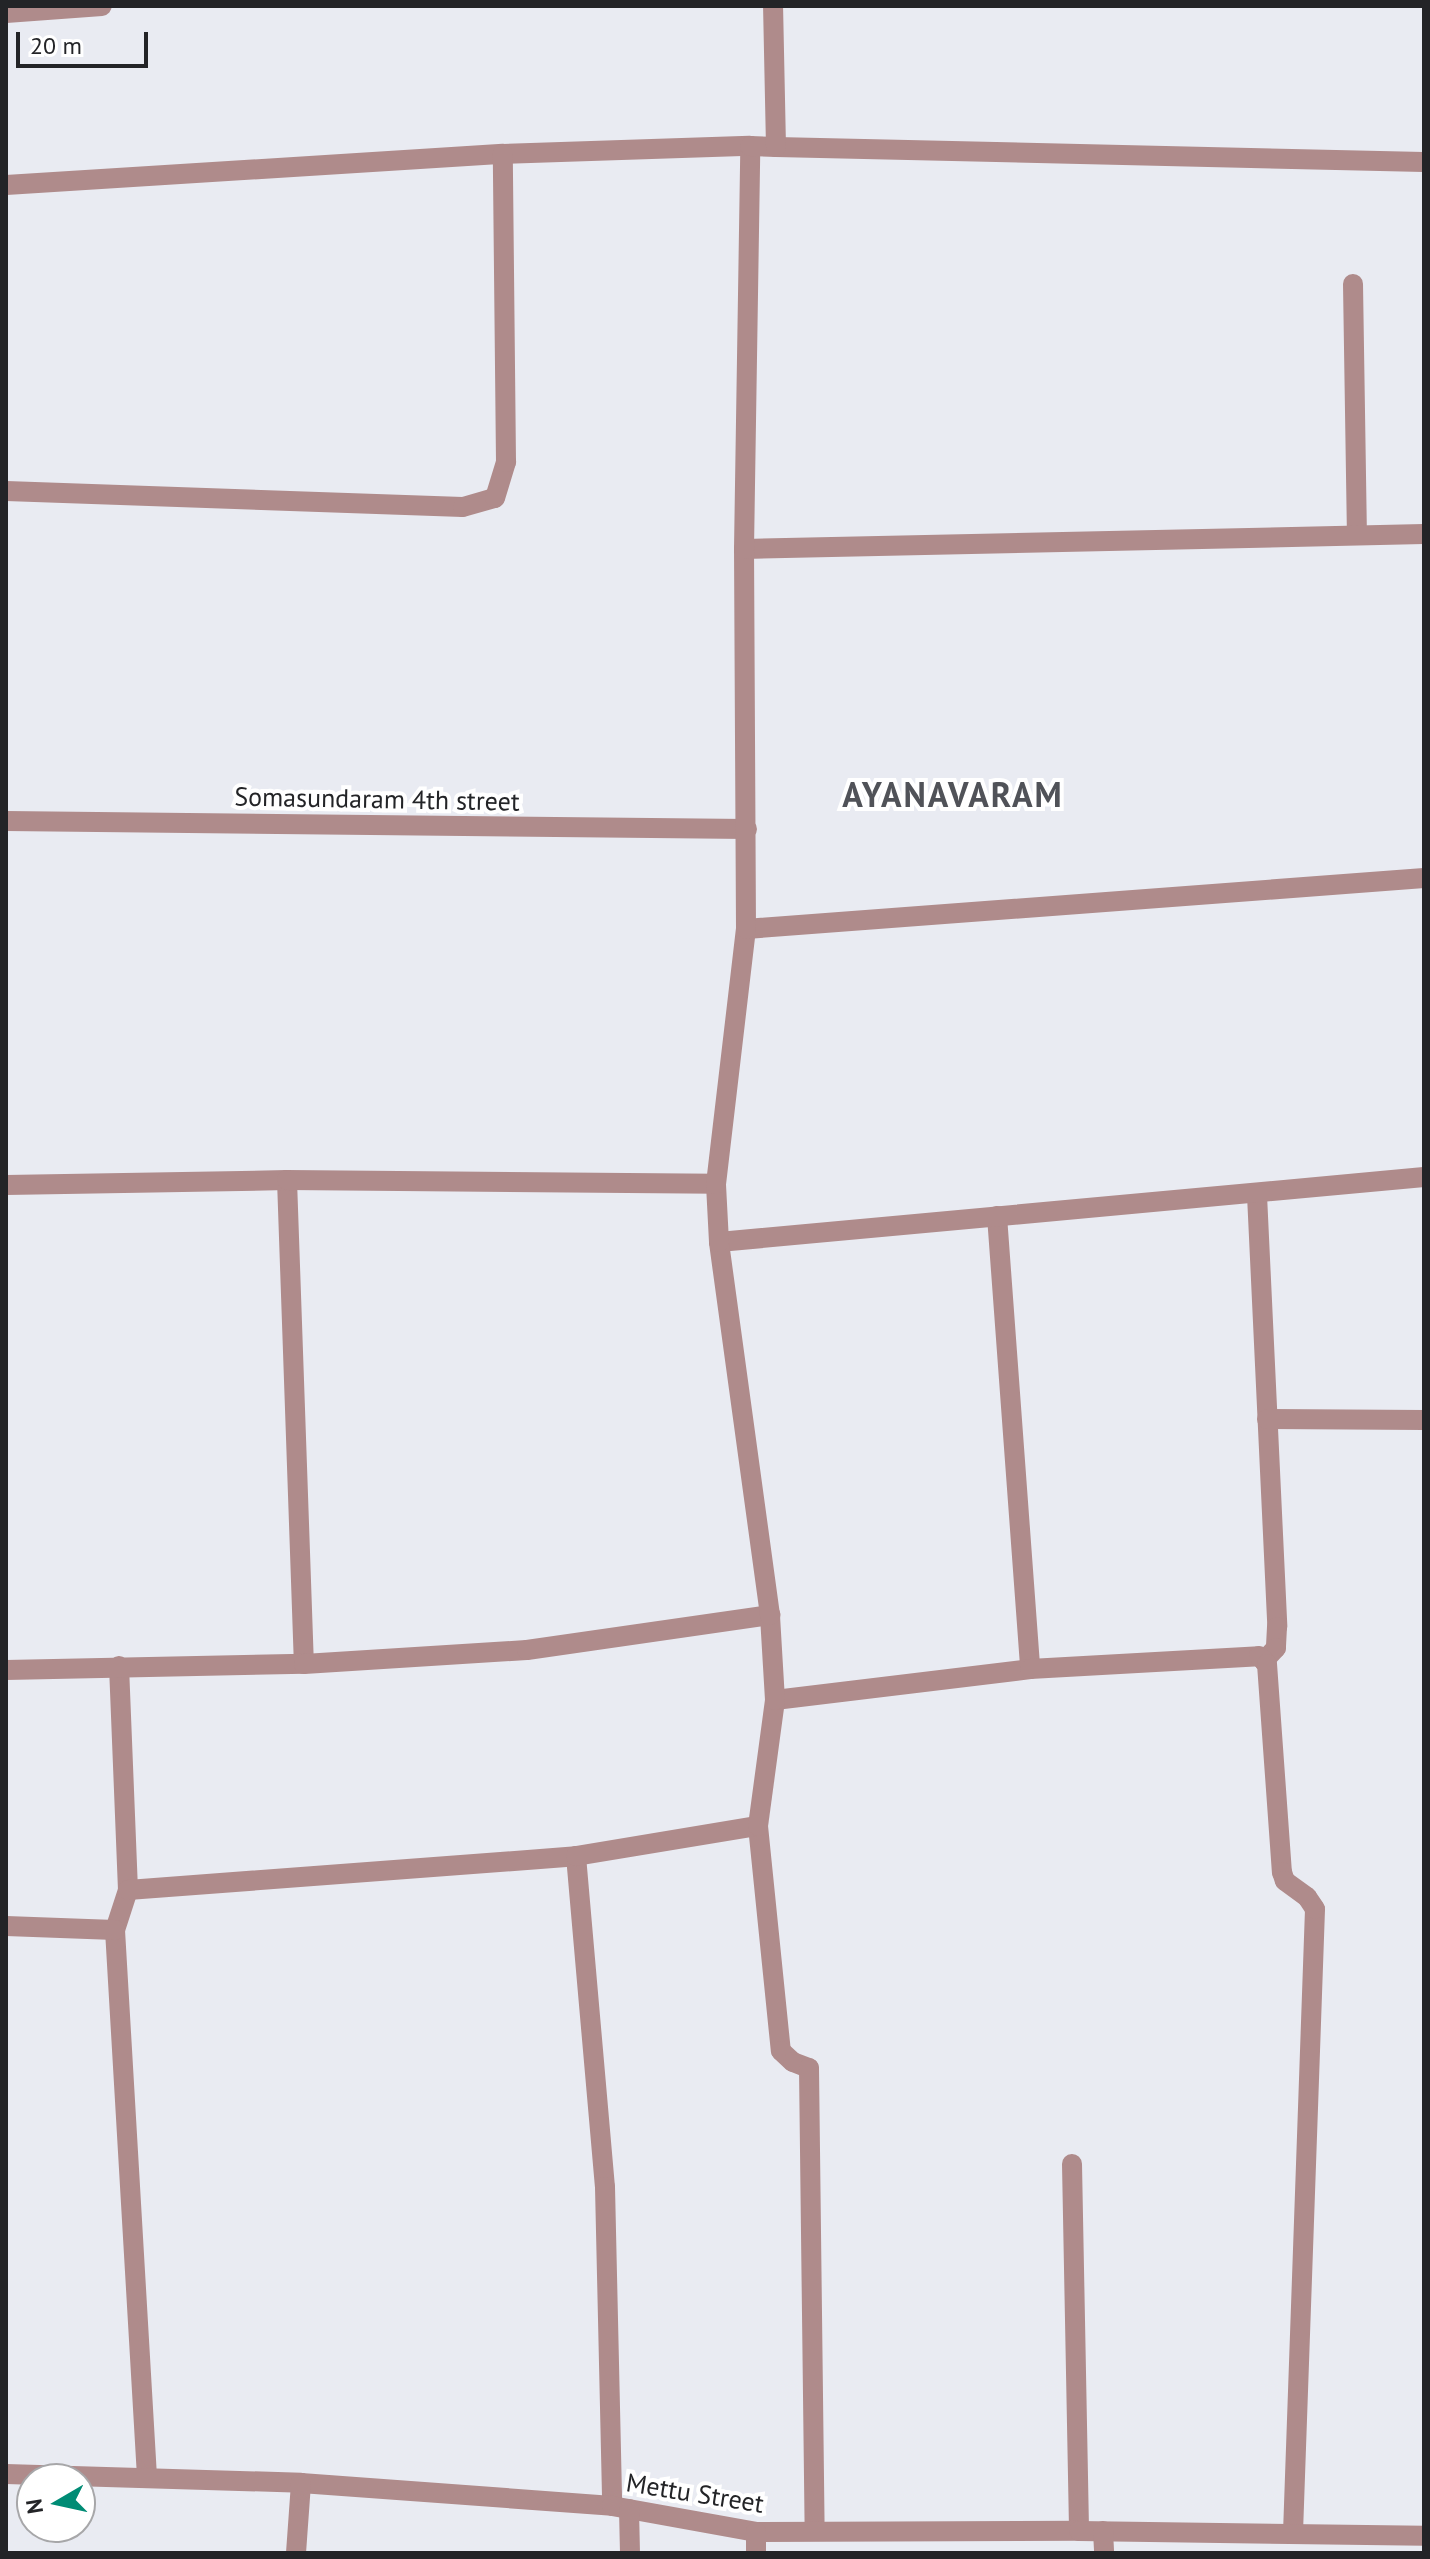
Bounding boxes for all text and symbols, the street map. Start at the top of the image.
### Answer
scale bar [20,16,152,66]
text: 20 m [30,30,82,61]
district label: AYANAVARAM [842,775,1064,815]
street label: Somasundaram 4th street [234,781,520,817]
north arrow [16,2463,96,2543]
street label: Mettu Street [624,2467,766,2519]
text: N [19,2497,49,2516]

